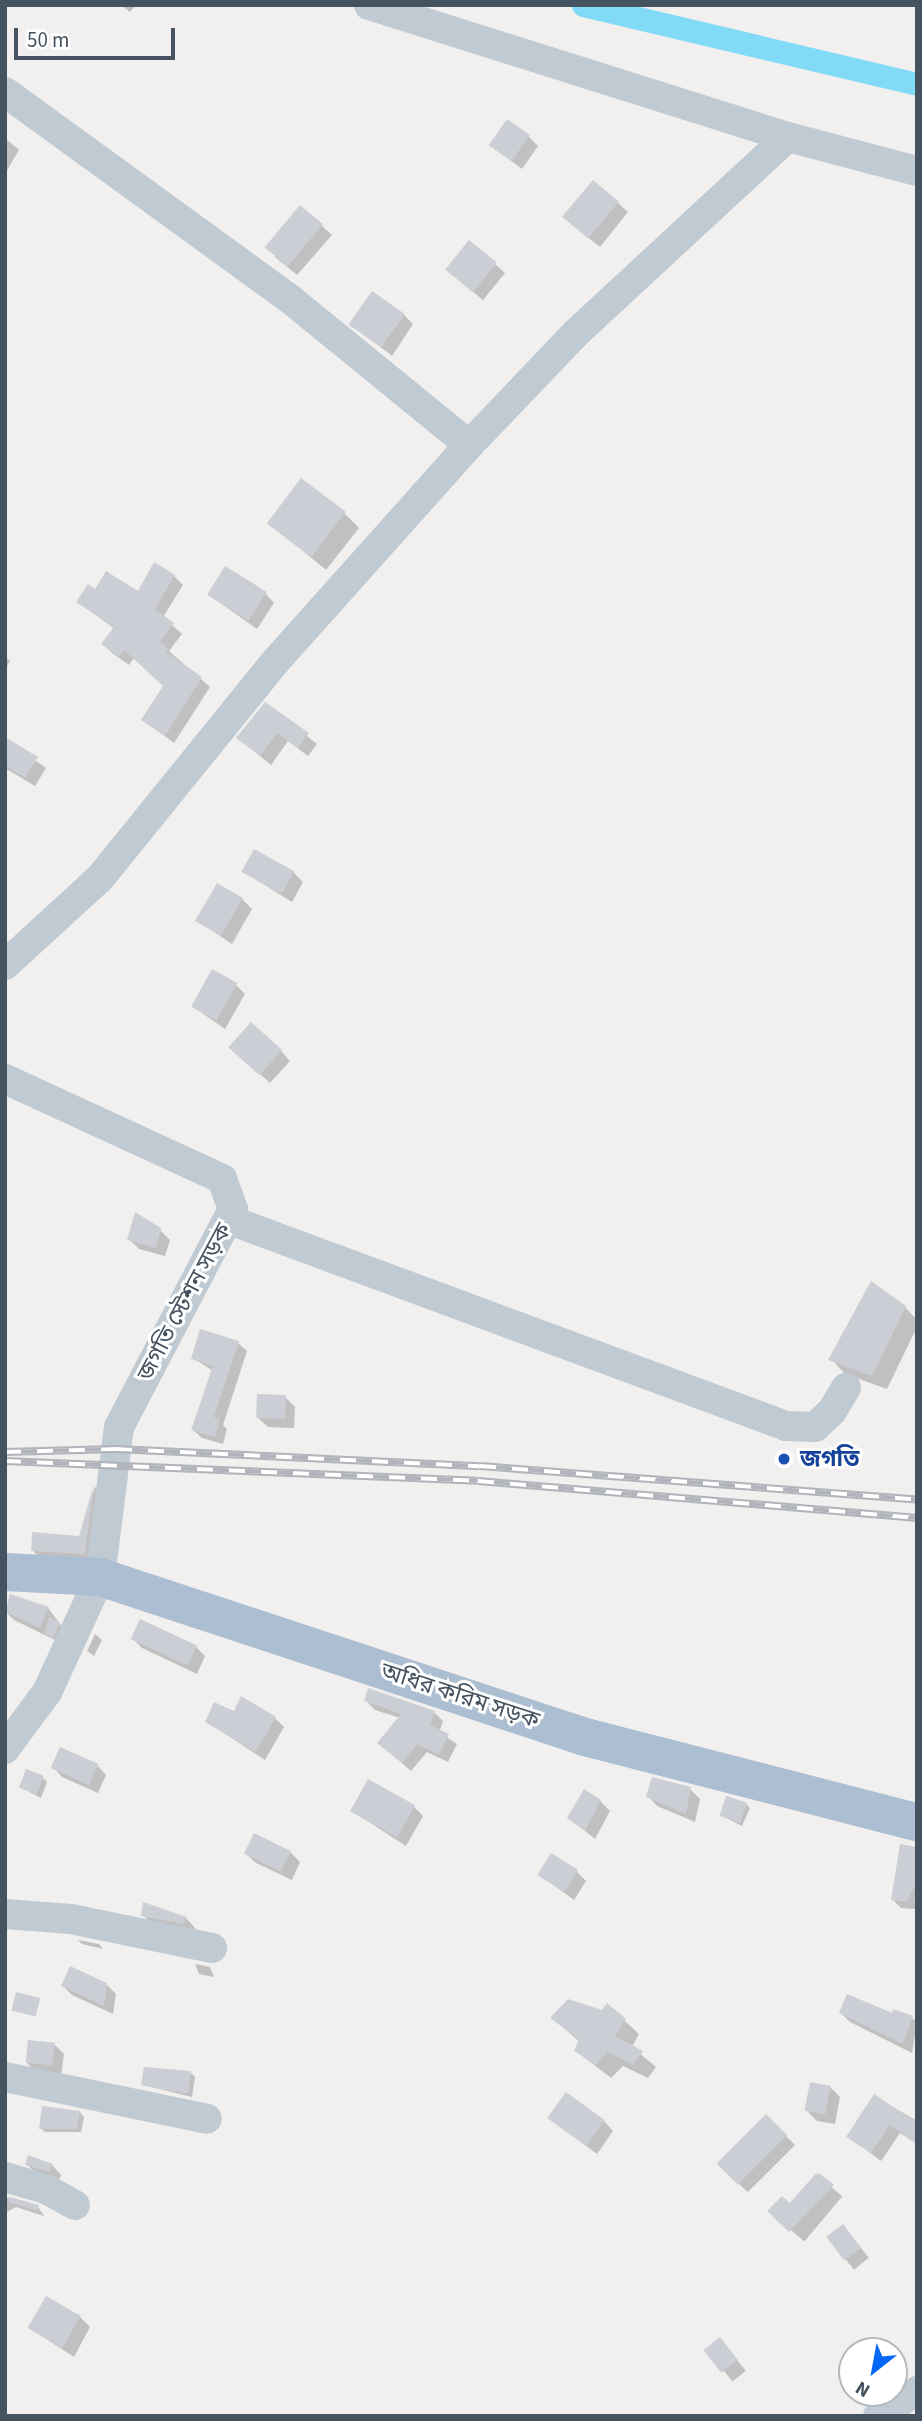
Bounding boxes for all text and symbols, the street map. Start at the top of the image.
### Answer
scale bar [18,14,178,58]
text: 50 m [27,25,69,55]
street label: জগতি স্টেশন সড়ক [132,1219,238,1385]
place label: জগতি [800,1445,859,1473]
marker: জগতি [774,1449,794,1469]
street label: অধির করিম সড়ক [377,1657,543,1735]
north arrow [838,2337,908,2407]
text: N [851,2374,875,2404]

